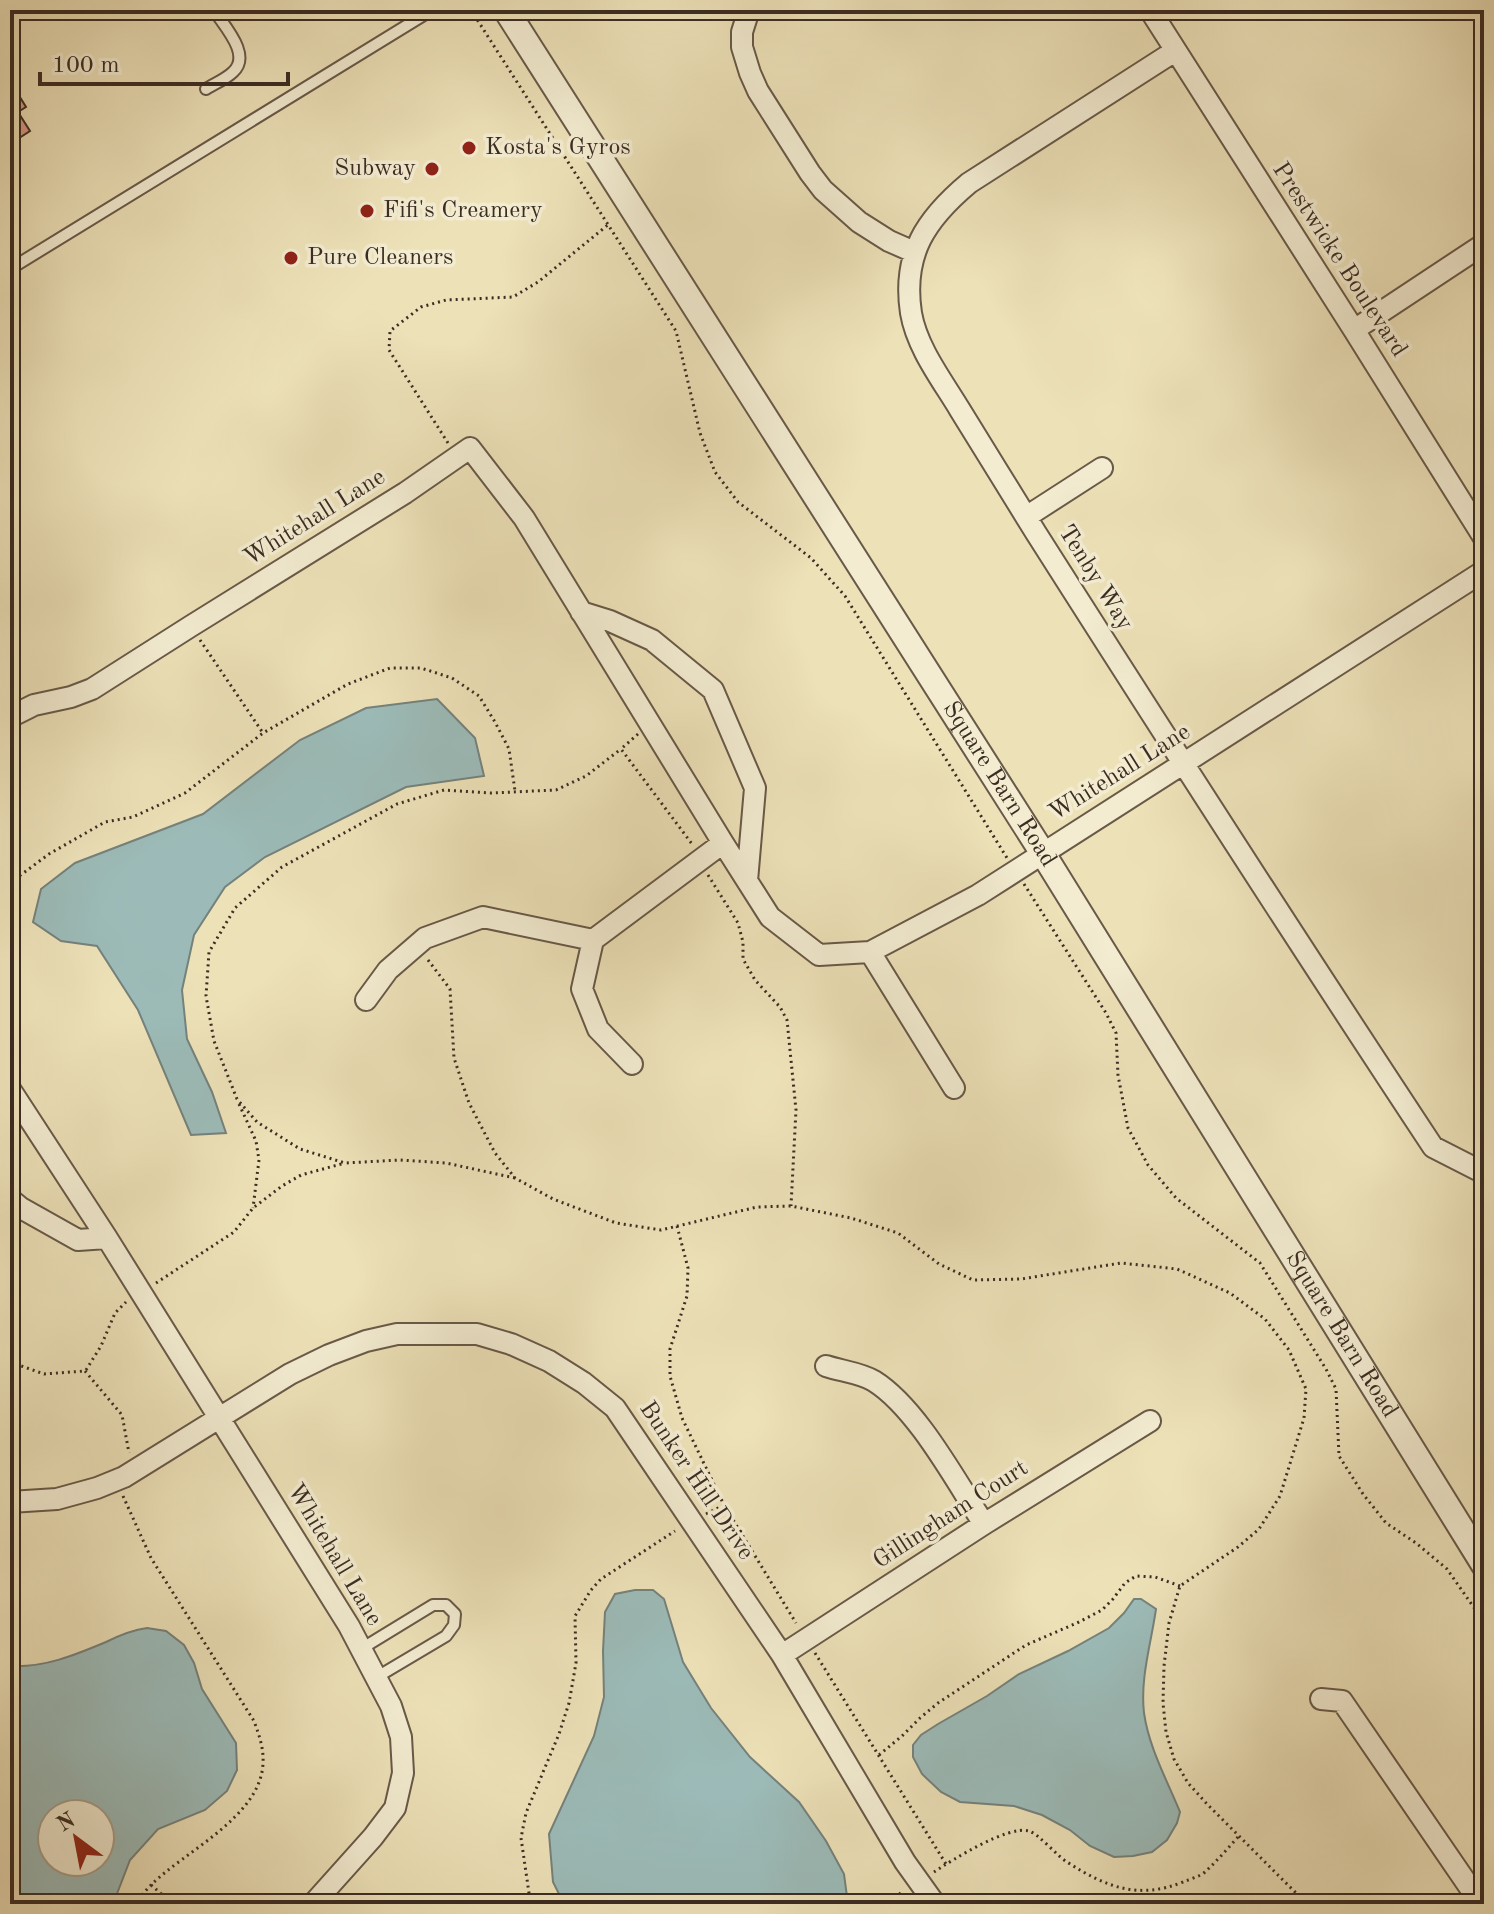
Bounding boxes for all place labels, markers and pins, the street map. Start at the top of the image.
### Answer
place label: Kosta's Gyros [485,136,631,160]
marker: Kosta's Gyros [460,139,478,157]
place label: Subway [334,157,416,181]
marker: Subway [423,160,441,178]
place label: Fifi's Creamery [383,199,543,223]
marker: Fifi's Creamery [358,202,376,220]
place label: Pure Cleaners [307,246,453,270]
marker: Pure Cleaners [282,249,300,267]

